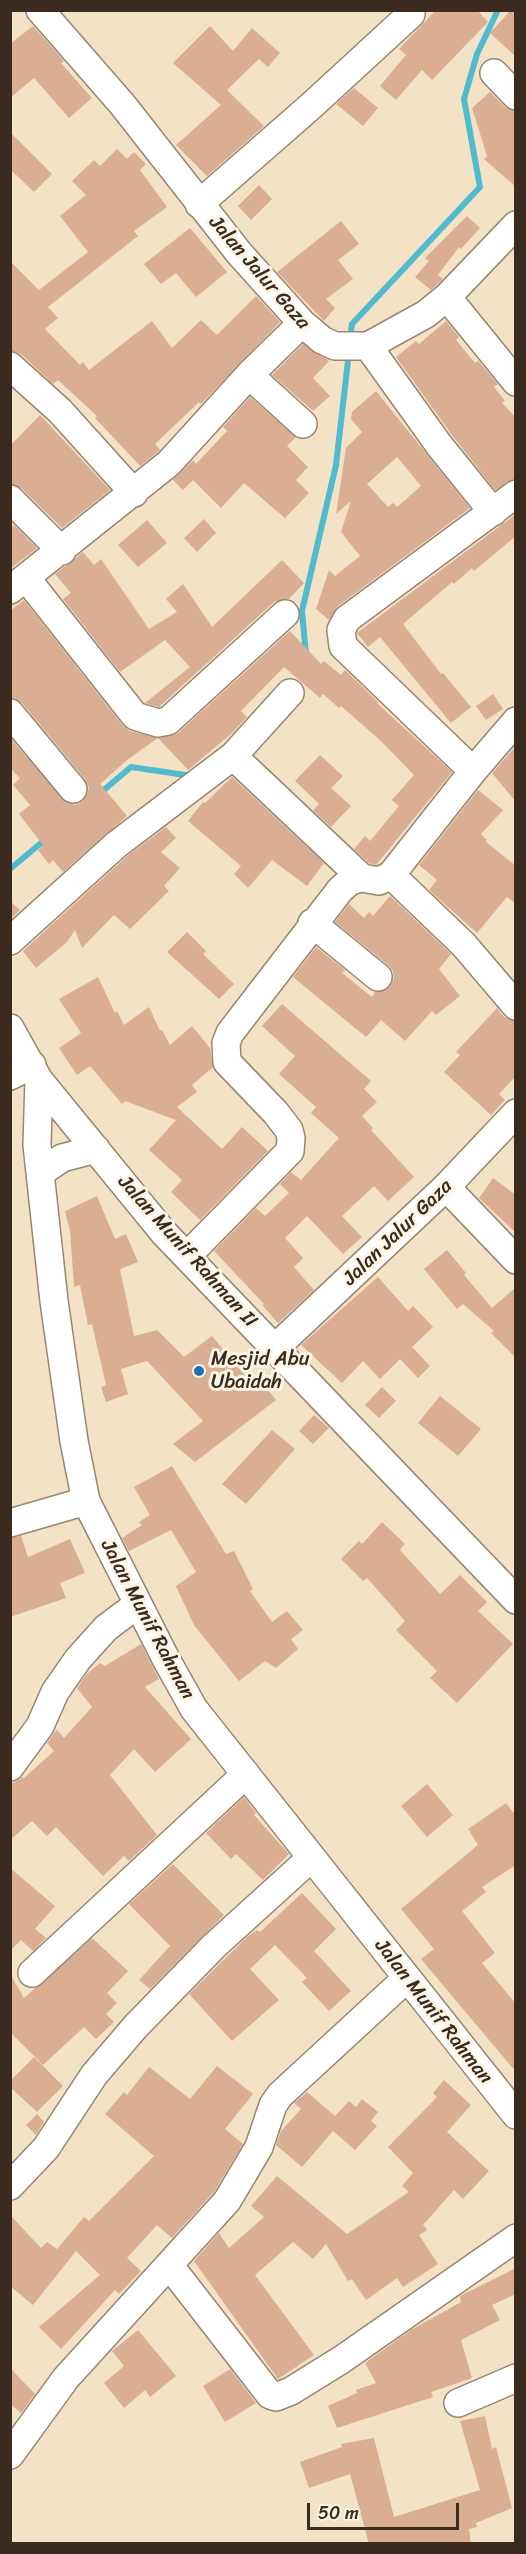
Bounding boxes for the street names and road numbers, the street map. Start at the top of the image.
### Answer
street label: Jalan Jalur Gaza [203,211,315,335]
street label: Jalan Munif Rahman II [112,1171,262,1333]
street label: Jalan Jalur Gaza [338,1175,458,1291]
street label: Jalan Munif Rahman [95,1536,199,1704]
street label: Jalan Munif Rahman [369,1935,497,2089]

